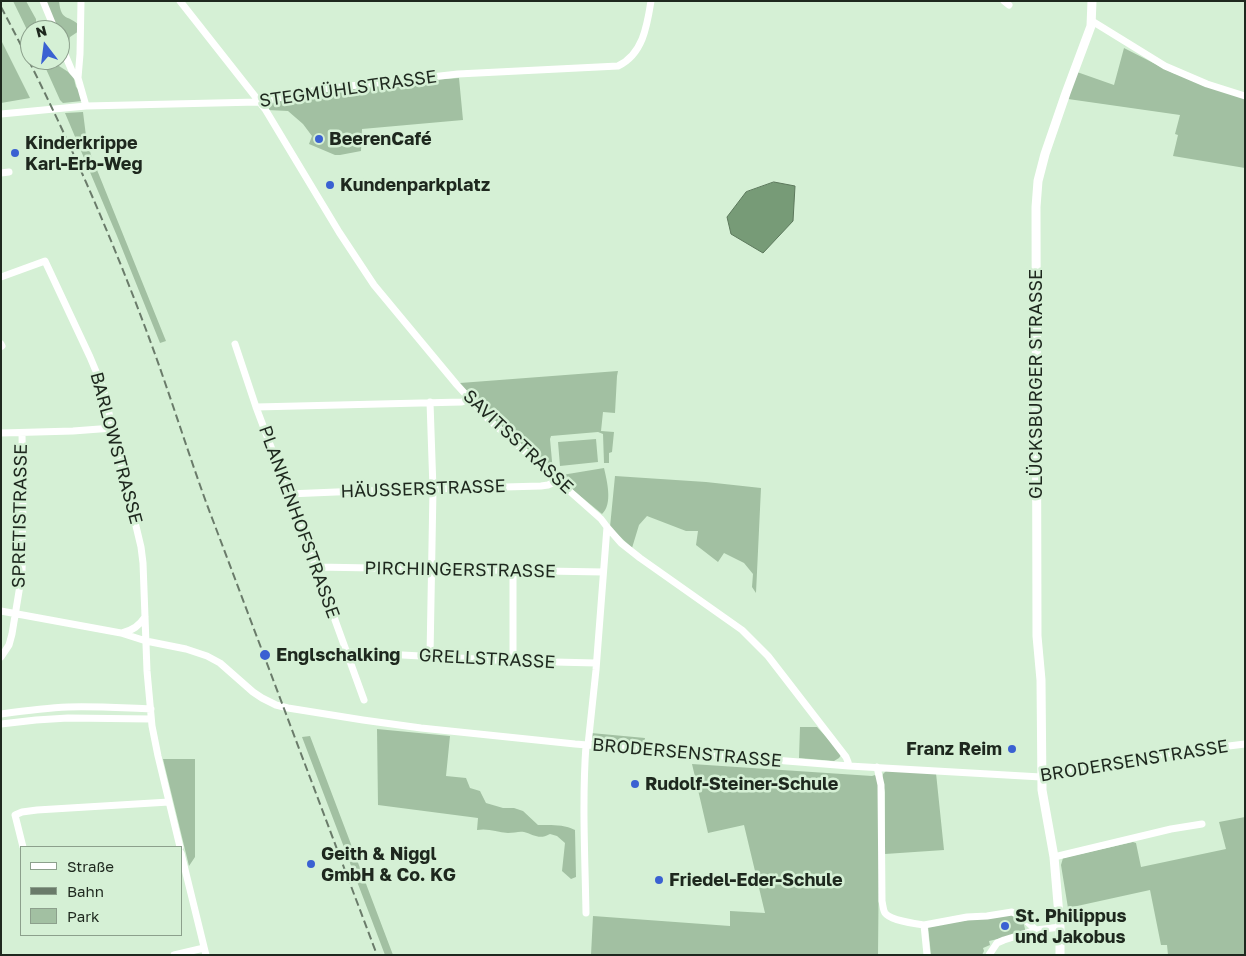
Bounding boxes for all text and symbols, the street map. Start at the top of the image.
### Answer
north arrow [20,20,70,70]
text: N [34,21,49,41]
street label: STEGMÜHLSTRASSE [258,66,438,112]
place label: BeerenCafé [329,128,432,150]
place label: Kinderkrippe Karl-Erb-Weg [25,132,143,174]
marker: BeerenCafé [313,133,325,145]
marker: Kinderkrippe Karl-Erb-Weg [9,147,21,159]
place label: Kundenparkplatz [340,174,490,196]
marker: Kundenparkplatz [324,179,336,191]
street label: GLÜCKSBURGER STRASSE [1025,269,1047,499]
street label: BARLOWSTRASSE [85,370,147,526]
street label: SAVITSSTRASSE [458,385,578,499]
street label: PLANKENHOFSTRASSE [254,423,344,621]
street label: SPRETISTRASSE [8,444,32,588]
street label: HÄUSSERSTRASSE [340,475,506,503]
street label: PIRCHINGERSTRASSE [364,558,556,582]
place label: Englschalking [276,644,400,666]
street label: GRELLSTRASSE [418,645,556,673]
marker: Englschalking [258,648,272,662]
street label: BRODERSENSTRASSE [591,734,783,772]
street label: BRODERSENSTRASSE [1038,735,1230,787]
place label: Franz Reim [906,738,1002,760]
marker: Franz Reim [1006,743,1018,755]
place label: Rudolf-Steiner-Schule [645,773,838,795]
marker: Rudolf-Steiner-Schule [629,778,641,790]
place label: Geith & Niggl GmbH & Co. KG [321,843,456,886]
legend [20,846,182,936]
text: Straße [67,857,114,875]
marker: Geith & Niggl GmbH & Co. KG [305,858,317,870]
place label: Friedel-Eder-Schule [669,869,843,891]
marker: Friedel-Eder-Schule [653,874,665,886]
text: Bahn [67,882,104,900]
place label: St. Philippus und Jakobus [1015,905,1127,948]
text: Park [67,907,99,925]
marker: St. Philippus und Jakobus [999,920,1011,932]

